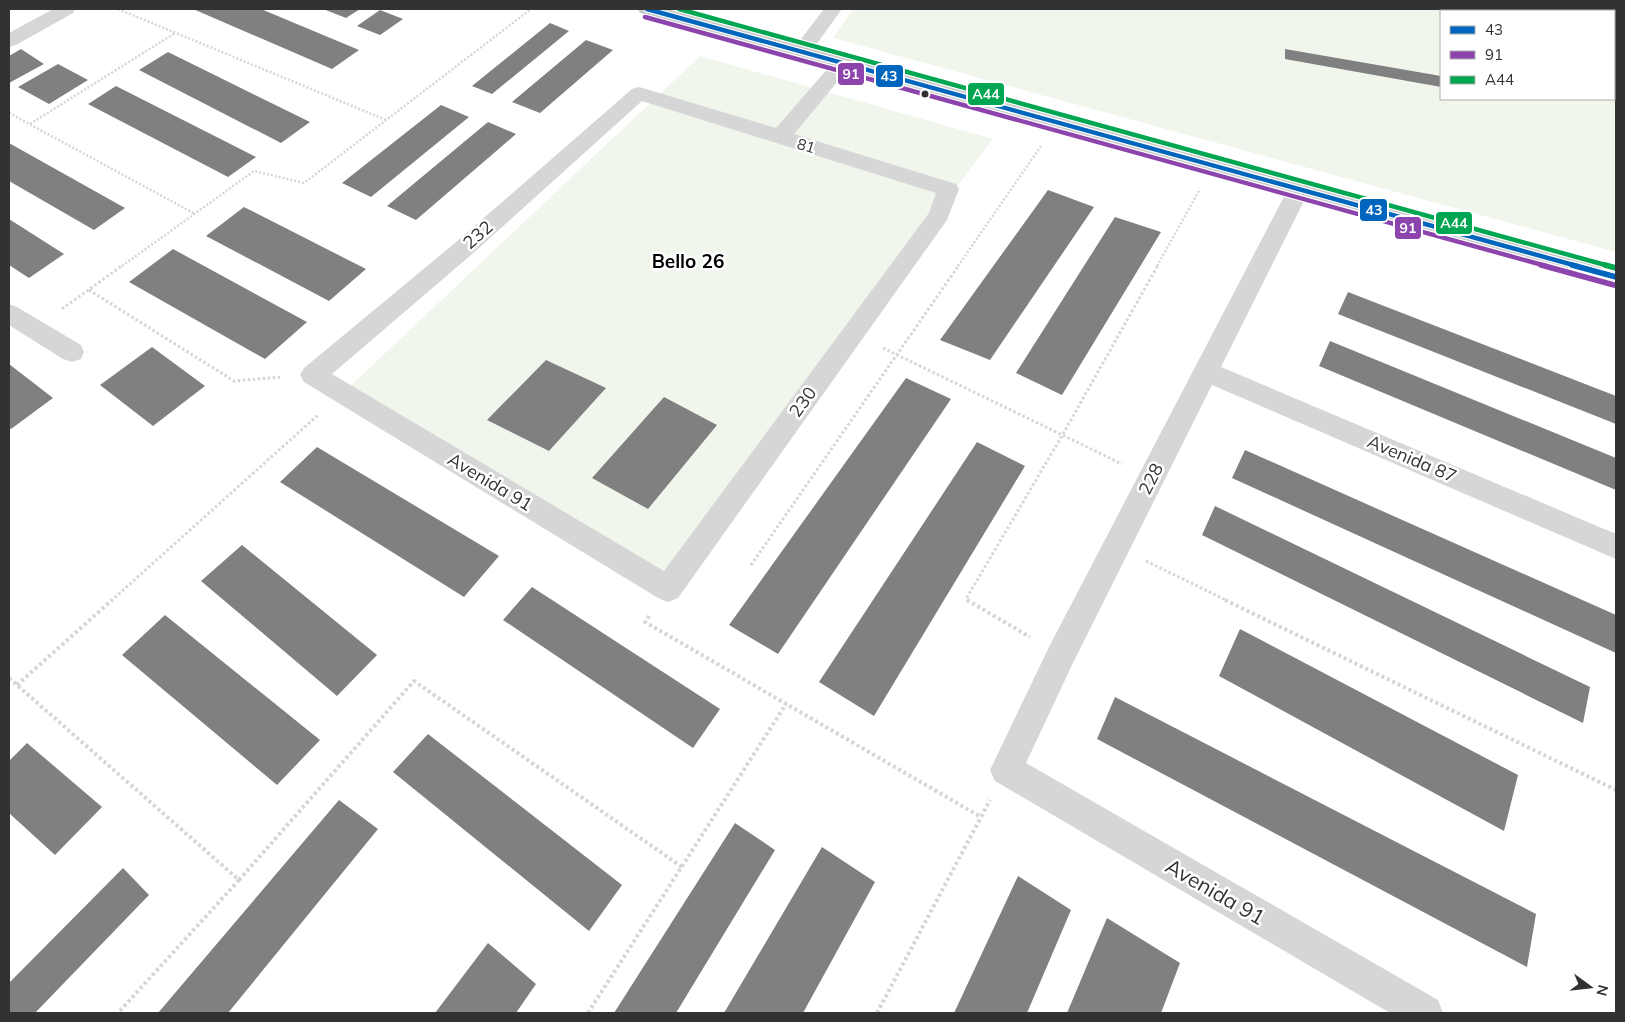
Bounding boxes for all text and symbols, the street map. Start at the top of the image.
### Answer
legend [1440,10,1615,100]
text: 43 [1485,20,1503,39]
text: 91 [1485,45,1503,64]
line badge: 91 [837,62,865,86]
line badge: 43 [875,64,904,88]
text: 91 [843,65,859,83]
text: 43 [881,67,897,85]
text: A44 [1485,70,1514,89]
line badge: A44 [967,82,1005,106]
text: A44 [972,85,1000,103]
unlabelled marker [920,89,930,99]
street label: 81 [795,134,818,157]
line badge: 43 [1359,198,1388,222]
text: 43 [1366,201,1382,219]
line badge: A44 [1435,211,1473,235]
text: A44 [1440,214,1468,232]
street label: 232 [458,215,497,254]
line badge: 91 [1394,216,1422,240]
text: 91 [1400,219,1416,237]
district label: Bello 26 [652,249,724,273]
street label: 230 [784,382,821,422]
street label: Avenida 87 [1364,429,1460,488]
street label: Avenida 91 [444,447,537,516]
street label: 228 [1133,459,1168,498]
street label: Avenida 91 [1161,852,1270,930]
north arrow [1565,962,1615,1012]
text: N [1592,983,1613,998]

